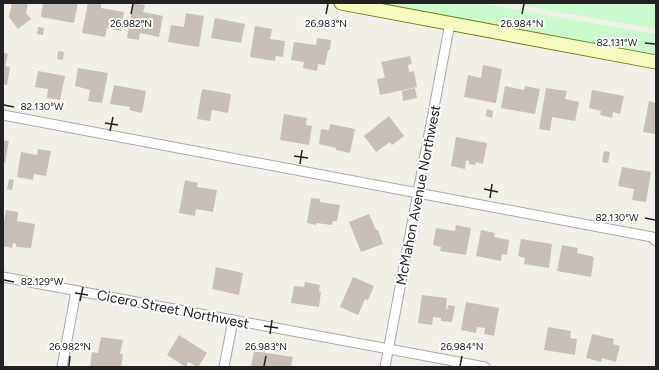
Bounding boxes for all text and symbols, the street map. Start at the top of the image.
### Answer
text: 26.982°N [110,17,152,30]
text: 26.983°N [305,17,347,30]
text: 26.984°N [501,17,543,30]
text: 82.131°W [597,36,638,49]
text: 82.130°W [20,100,64,113]
street label: McMahon Avenue Northwest [393,103,444,287]
text: 82.130°W [595,211,639,224]
text: 82.129°W [21,275,64,288]
street label: Cicero Street Northwest [95,286,250,333]
text: 26.982°N [49,340,91,353]
text: 26.983°N [245,340,287,353]
text: 26.984°N [441,340,483,353]

